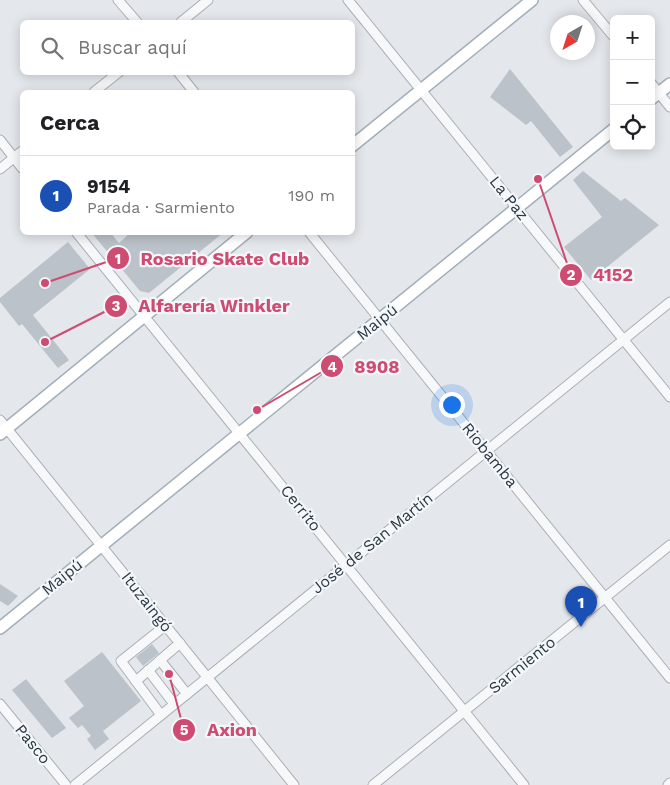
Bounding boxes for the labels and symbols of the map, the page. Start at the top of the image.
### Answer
north arrow [550,15,595,60]
street label: La Paz [486,172,532,224]
callout: Rosario Skate Club [105,242,319,275]
text: Rosario Skate Club [141,248,309,269]
text: 1 [115,250,121,268]
callout: 4152 [558,258,643,291]
text: 4152 [593,264,633,285]
text: 2 [567,266,576,284]
callout: Alfarería Winkler [103,289,300,322]
text: Alfarería Winkler [138,295,290,316]
text: 3 [112,297,121,315]
street label: Maipú [353,300,401,344]
callout: 8908 [319,350,409,383]
text: 8908 [354,356,400,377]
text: 4 [327,358,337,376]
your location [439,392,465,418]
street label: Riobamba [458,419,522,491]
street label: Cerrito [277,481,325,535]
street label: José de San Martín [308,488,436,598]
street label: Maipú [38,555,86,599]
street label: Ituzaingó [118,568,176,636]
pin: 1 [565,586,597,627]
street label: Sarmiento [485,632,559,698]
callout: Axion [172,714,267,747]
text: Axion [207,719,257,740]
street label: Pasco [11,720,55,768]
text: 5 [180,721,189,739]

